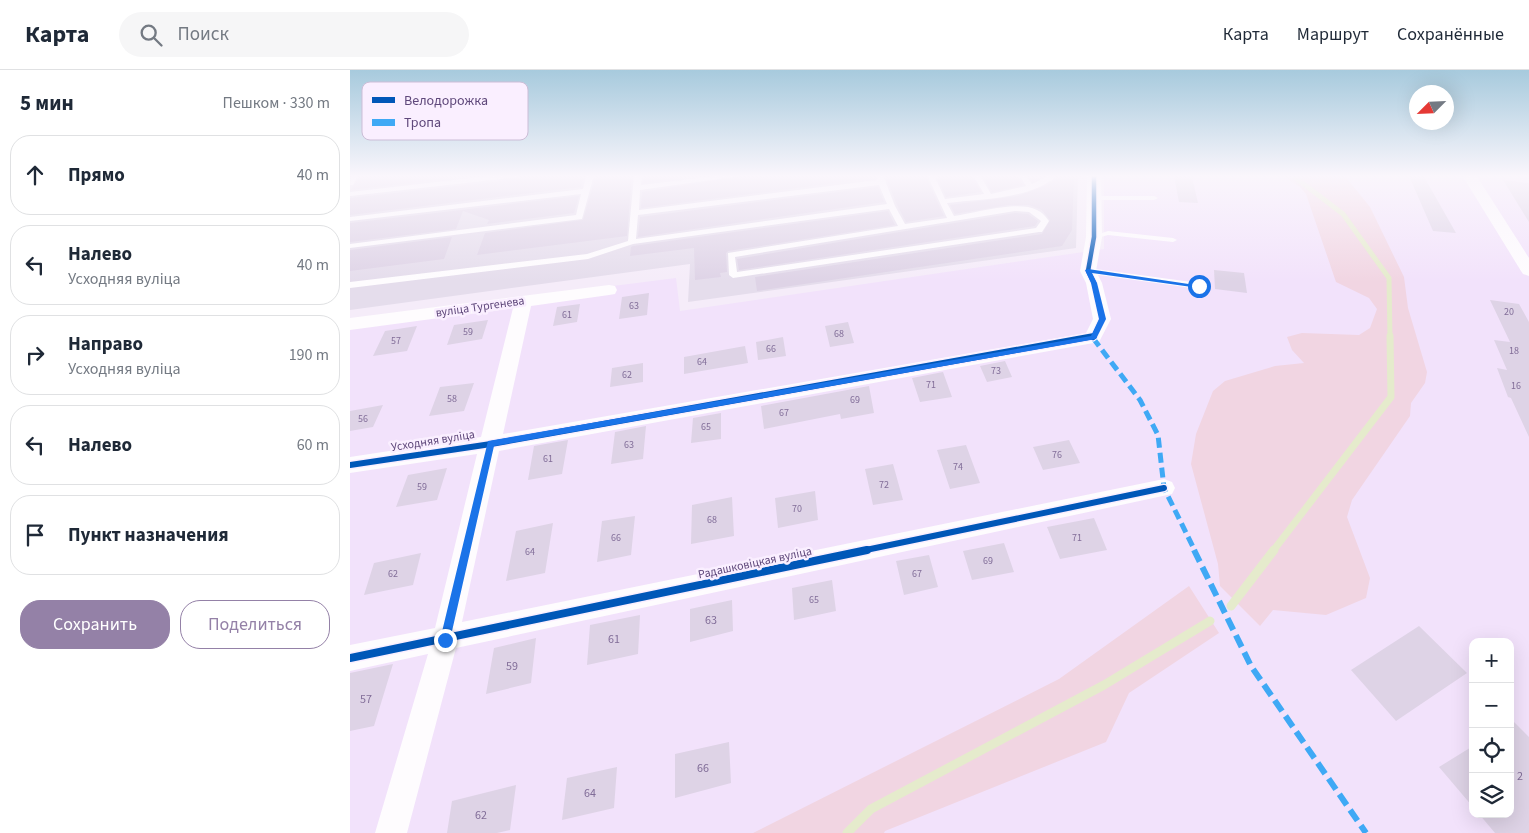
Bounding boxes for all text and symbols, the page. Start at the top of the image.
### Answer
search box [119,12,469,57]
text: Карта [25,17,89,52]
icon: search [137,21,165,49]
text: Поиск [177,21,229,48]
text: Карта [1223,22,1269,47]
text: Маршрут [1297,22,1369,47]
text: Сохранённые [1397,22,1504,47]
legend [362,82,528,140]
north arrow [1409,85,1454,130]
text: 5 мин [20,88,74,118]
text: Велодорожка [404,91,488,111]
text: Пешком · 330 m [223,92,330,114]
text: Тропа [404,113,441,133]
icon: ahead [21,161,49,189]
text: Прямо [68,162,125,189]
text: 40 m [297,164,329,186]
text: Налево [68,241,132,268]
icon: left [21,251,49,279]
text: 40 m [297,254,329,276]
text: Усходняя вуліца [68,268,181,290]
route start [1188,275,1211,298]
street label: вуліца Тургенева [434,292,526,322]
house number: 63 [629,299,639,313]
house number: 20 [1504,305,1514,319]
house number: 61 [562,308,572,322]
house number: 59 [463,325,473,339]
house number: 68 [834,327,844,341]
text: Направо [68,331,143,358]
house number: 57 [391,334,401,348]
icon: right [21,341,49,369]
house number: 66 [766,342,776,356]
text: 190 m [289,344,329,366]
house number: 18 [1509,344,1519,358]
house number: 64 [697,355,707,369]
text: Усходняя вуліца [68,358,181,380]
house number: 73 [991,364,1001,378]
house number: 62 [622,368,632,382]
house number: 71 [926,378,936,392]
house number: 16 [1511,379,1521,393]
house number: 58 [447,392,457,406]
house number: 69 [850,393,860,407]
house number: 67 [779,406,789,420]
house number: 56 [358,412,368,426]
house number: 65 [701,420,711,434]
street label: Усходняя вуліца [390,426,476,456]
icon: left [21,431,49,459]
text: Налево [68,432,132,459]
text: 60 m [297,434,329,456]
house number: 63 [624,438,634,452]
house number: 76 [1052,448,1062,462]
house number: 61 [543,452,553,466]
house number: 74 [953,460,963,474]
house number: 72 [879,478,889,492]
house number: 59 [417,480,427,494]
house number: 70 [792,502,802,516]
house number: 68 [707,513,717,527]
icon: arrive [21,521,49,549]
text: Пункт назначения [68,522,229,549]
house number: 66 [611,531,621,545]
house number: 71 [1072,531,1082,545]
street label: Радашковіцкая вуліца [697,543,813,583]
house number: 64 [525,545,535,559]
house number: 69 [983,554,993,568]
house number: 62 [388,567,398,581]
house number: 67 [912,567,922,581]
house number: 65 [809,593,819,607]
button: Сохранить [20,600,170,649]
button: Поделиться [180,600,330,649]
house number: 63 [705,612,717,629]
route end [434,629,457,652]
house number: 61 [608,631,620,648]
map controls [1469,638,1514,818]
button: + [1469,638,1514,683]
house number: 59 [506,658,518,675]
button: − [1469,683,1514,728]
house number: 57 [360,691,372,708]
button: locate [1469,728,1514,773]
house number: 66 [697,760,709,777]
house number: 2 [1517,768,1523,785]
button: layers [1469,773,1514,818]
house number: 64 [584,785,596,802]
house number: 62 [475,807,487,824]

